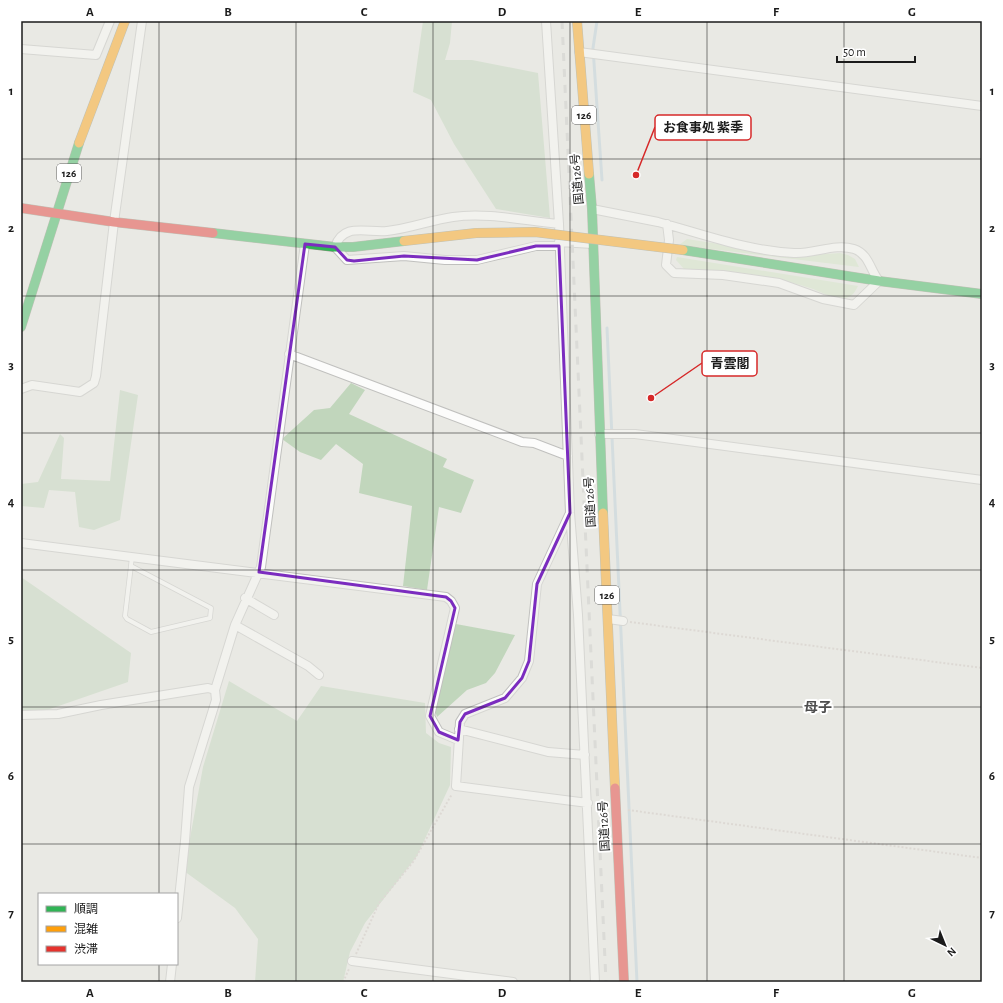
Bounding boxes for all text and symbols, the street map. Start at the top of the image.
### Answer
text: A [86,6,94,19]
text: B [224,6,232,19]
text: C [361,6,368,19]
text: D [498,6,507,19]
text: E [635,6,642,19]
text: F [773,6,780,19]
text: G [908,6,916,19]
scale bar [837,38,915,64]
text: 50 m [843,46,866,58]
text: 1 [9,85,13,98]
text: 1 [990,85,994,98]
road number: 126 [572,106,596,124]
callout: お食事処 紫季 [655,115,751,140]
text: お食事処 紫季 [663,120,743,135]
street label: 国道126号 [568,153,585,205]
road number: 126 [57,164,81,182]
text: 2 [8,222,14,235]
text: 2 [989,222,995,235]
callout: 青雲閣 [702,351,757,376]
text: 青雲閣 [710,357,750,371]
text: 3 [8,359,14,372]
text: 3 [989,359,995,372]
street label: 国道126号 [582,476,597,528]
text: 4 [8,496,15,509]
text: 4 [989,496,996,509]
road number: 126 [595,586,619,604]
text: 5 [8,633,14,646]
text: 5 [989,633,995,646]
district label: 母子 [804,700,832,715]
text: 6 [8,770,14,783]
text: 6 [989,770,995,783]
street label: 国道126号 [596,800,611,852]
legend [38,893,178,965]
text: 順調 [74,903,98,915]
text: 7 [8,907,14,920]
text: 7 [989,907,995,920]
text: 混雑 [74,922,98,935]
north arrow [925,925,965,965]
text: 渋滞 [74,943,98,955]
text: N [945,945,958,959]
text: A [86,987,94,1000]
text: B [224,987,232,1000]
text: C [361,987,368,1000]
text: D [498,987,507,1000]
text: E [635,987,642,1000]
text: F [773,987,780,1000]
text: G [908,987,916,1000]

